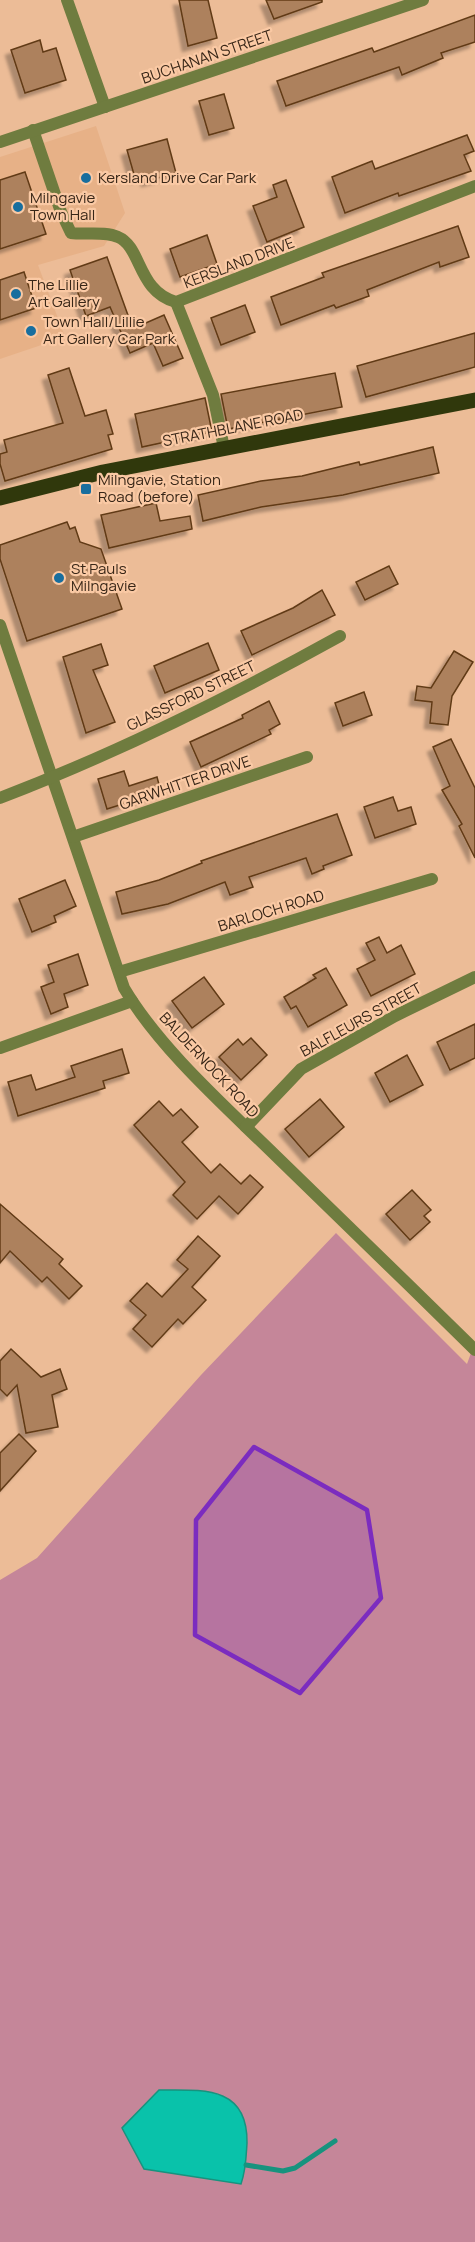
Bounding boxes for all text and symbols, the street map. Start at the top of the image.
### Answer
street label: BUCHANAN STREET [139,24,275,89]
place label: Kersland Drive Car Park [98,167,257,188]
marker: Kersland Drive Car Park [79,171,93,185]
place label: Milngavie Town Hall [30,187,96,225]
marker: Milngavie Town Hall [11,200,25,214]
street label: KERSLAND DRIVE [180,232,297,293]
place label: The Lillie Art Gallery [28,274,100,312]
marker: The Lillie Art Gallery [9,287,23,301]
place label: Town Hall/Lillie Art Gallery Car Park [43,311,176,349]
marker: Town Hall/Lillie Art Gallery Car Park [24,324,38,338]
street label: STRATHBLANE ROAD [161,404,305,451]
place label: Milngavie, Station Road (before) [98,469,221,507]
marker: Milngavie, Station Road (before) [79,482,93,496]
place label: St Pauls Milngavie [71,558,137,596]
marker: St Pauls Milngavie [52,571,66,585]
street label: GLASSFORD STREET [123,655,259,736]
street label: GARWHITTER DRIVE [116,750,253,815]
street label: BARLOCH ROAD [215,884,326,937]
street label: BALFLEURS STREET [296,977,425,1062]
street label: BALDERNOCK ROAD [155,1007,264,1122]

